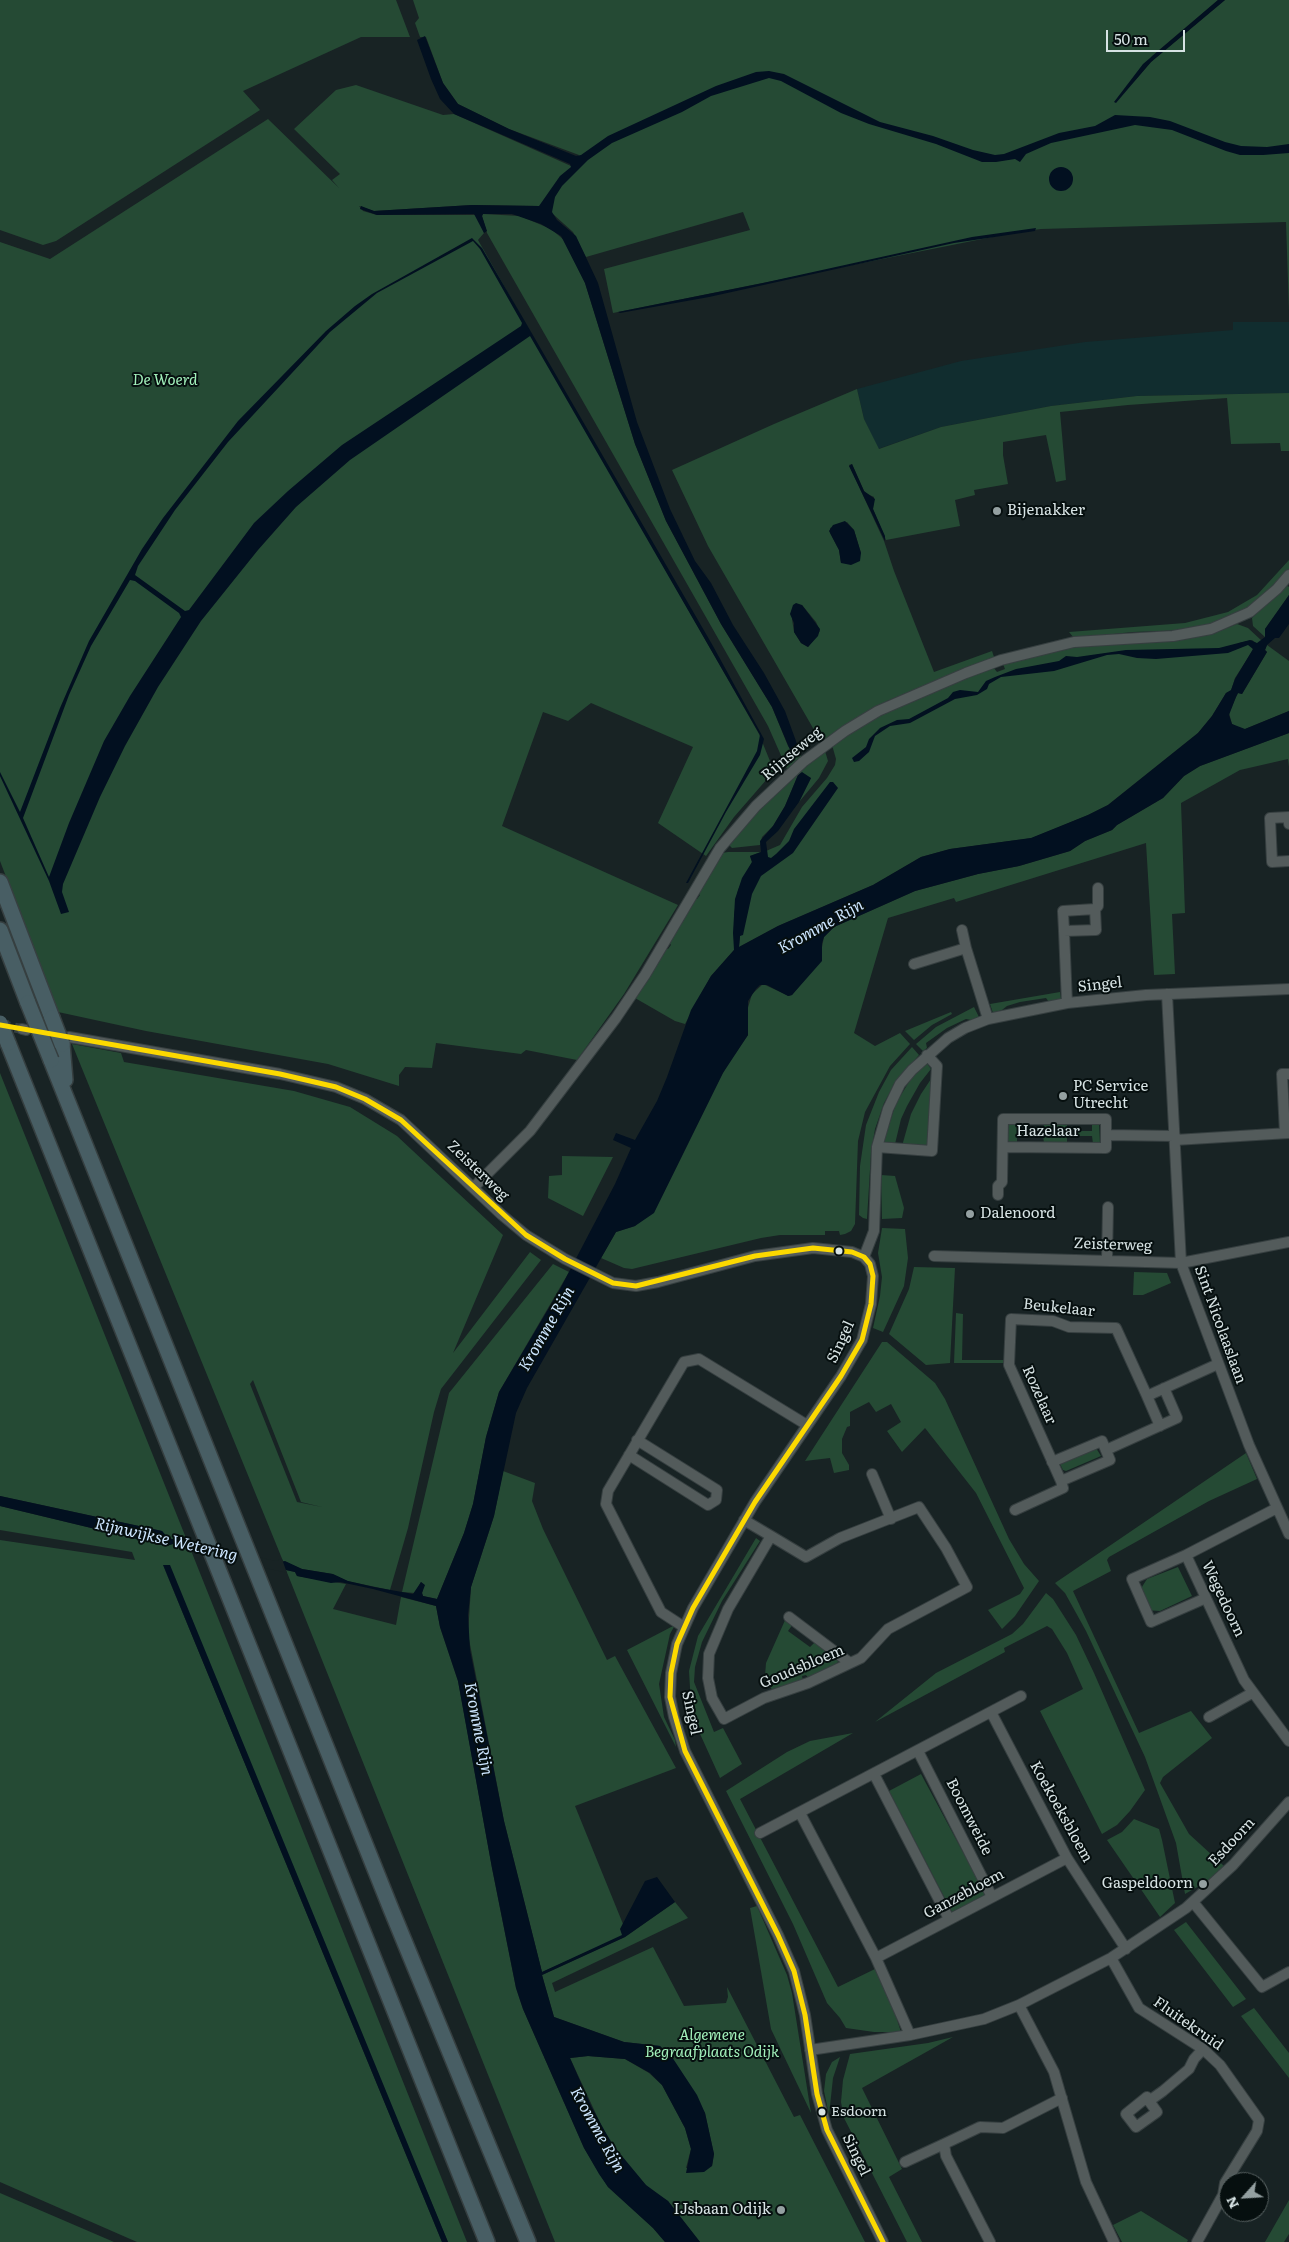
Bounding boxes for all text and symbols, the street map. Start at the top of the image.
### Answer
scale bar [1109,20,1188,52]
text: 50 m [1114,27,1148,50]
park label: De Woerd [132,372,198,390]
place label: Bijenakker [1007,502,1085,520]
marker: Bijenakker [991,505,1003,517]
street label: Rijnseweg [758,723,826,785]
water label: Kromme Rijn [775,896,867,958]
street label: Singel [1077,974,1123,996]
place label: PC Service Utrecht [1073,1078,1148,1113]
marker: PC Service Utrecht [1057,1090,1069,1102]
street label: Hazelaar [1016,1123,1080,1141]
street label: Zeisterweg [443,1137,513,1205]
place label: Dalenoord [980,1205,1055,1223]
marker: Dalenoord [964,1208,976,1220]
street label: Zeisterweg [1073,1235,1153,1255]
unlabelled marker [834,1246,844,1256]
street label: Sint Nicolaaslaan [1190,1263,1250,1387]
water label: Kromme Rijn [515,1283,579,1375]
street label: Beukelaar [1022,1295,1096,1321]
street label: Singel [823,1318,859,1366]
street label: Rozelaar [1018,1363,1060,1427]
water label: Rijnwijkse Wetering [93,1514,239,1566]
street label: Wegedoorn [1197,1558,1249,1640]
street label: Goudsbloem [757,1641,847,1693]
water label: Kromme Rijn [460,1681,496,1777]
street label: Singel [678,1689,704,1737]
street label: Koekoeksbloem [1026,1758,1096,1866]
street label: Boomweide [942,1776,996,1858]
street label: Esdoorn [1205,1814,1259,1870]
street label: Ganzebloem [921,1865,1007,1923]
place label: Gaspeldoorn [1102,1875,1193,1893]
marker: Gaspeldoorn [1197,1878,1209,1890]
street label: Fluitekruid [1150,1993,1226,2055]
park label: Algemene Begraafplaats Odijk [645,2027,779,2062]
water label: Kromme Rijn [566,2084,628,2176]
place label: Esdoorn [831,2104,887,2120]
marker: Esdoorn [817,2107,827,2117]
street label: Singel [838,2131,874,2179]
north arrow [1219,2172,1269,2222]
text: N [1220,2193,1243,2213]
place label: IJsbaan Odijk [674,2201,771,2219]
marker: IJsbaan Odijk [775,2204,787,2216]

